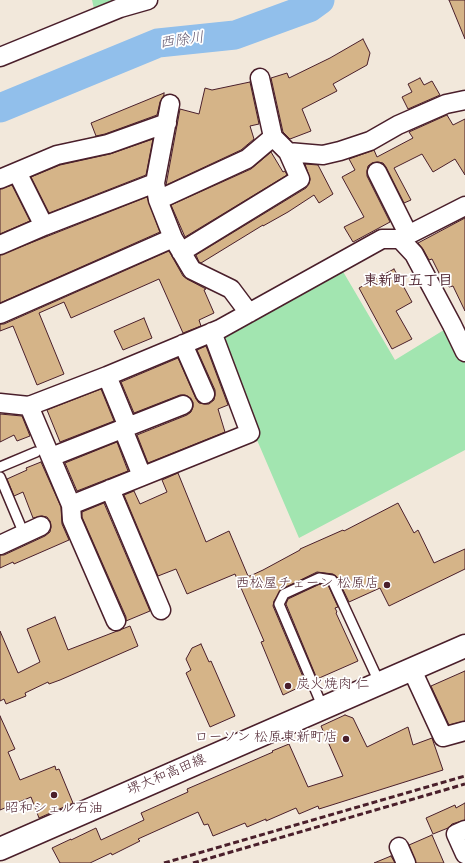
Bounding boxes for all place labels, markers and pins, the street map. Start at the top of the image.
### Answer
place label: 西松屋チェーン 松原店 [236,577,379,593]
marker: 西松屋チェーン 松原店 [382,580,392,590]
place label: 炭火焼肉 仁 [296,678,369,694]
marker: 炭火焼肉 仁 [283,681,293,691]
place label: ローソン 松原東新町店 [195,731,338,747]
marker: ローソン 松原東新町店 [341,734,351,744]
marker: 昭和シェル石油 [49,790,59,800]
place label: 昭和シェル石油 [5,802,103,818]

